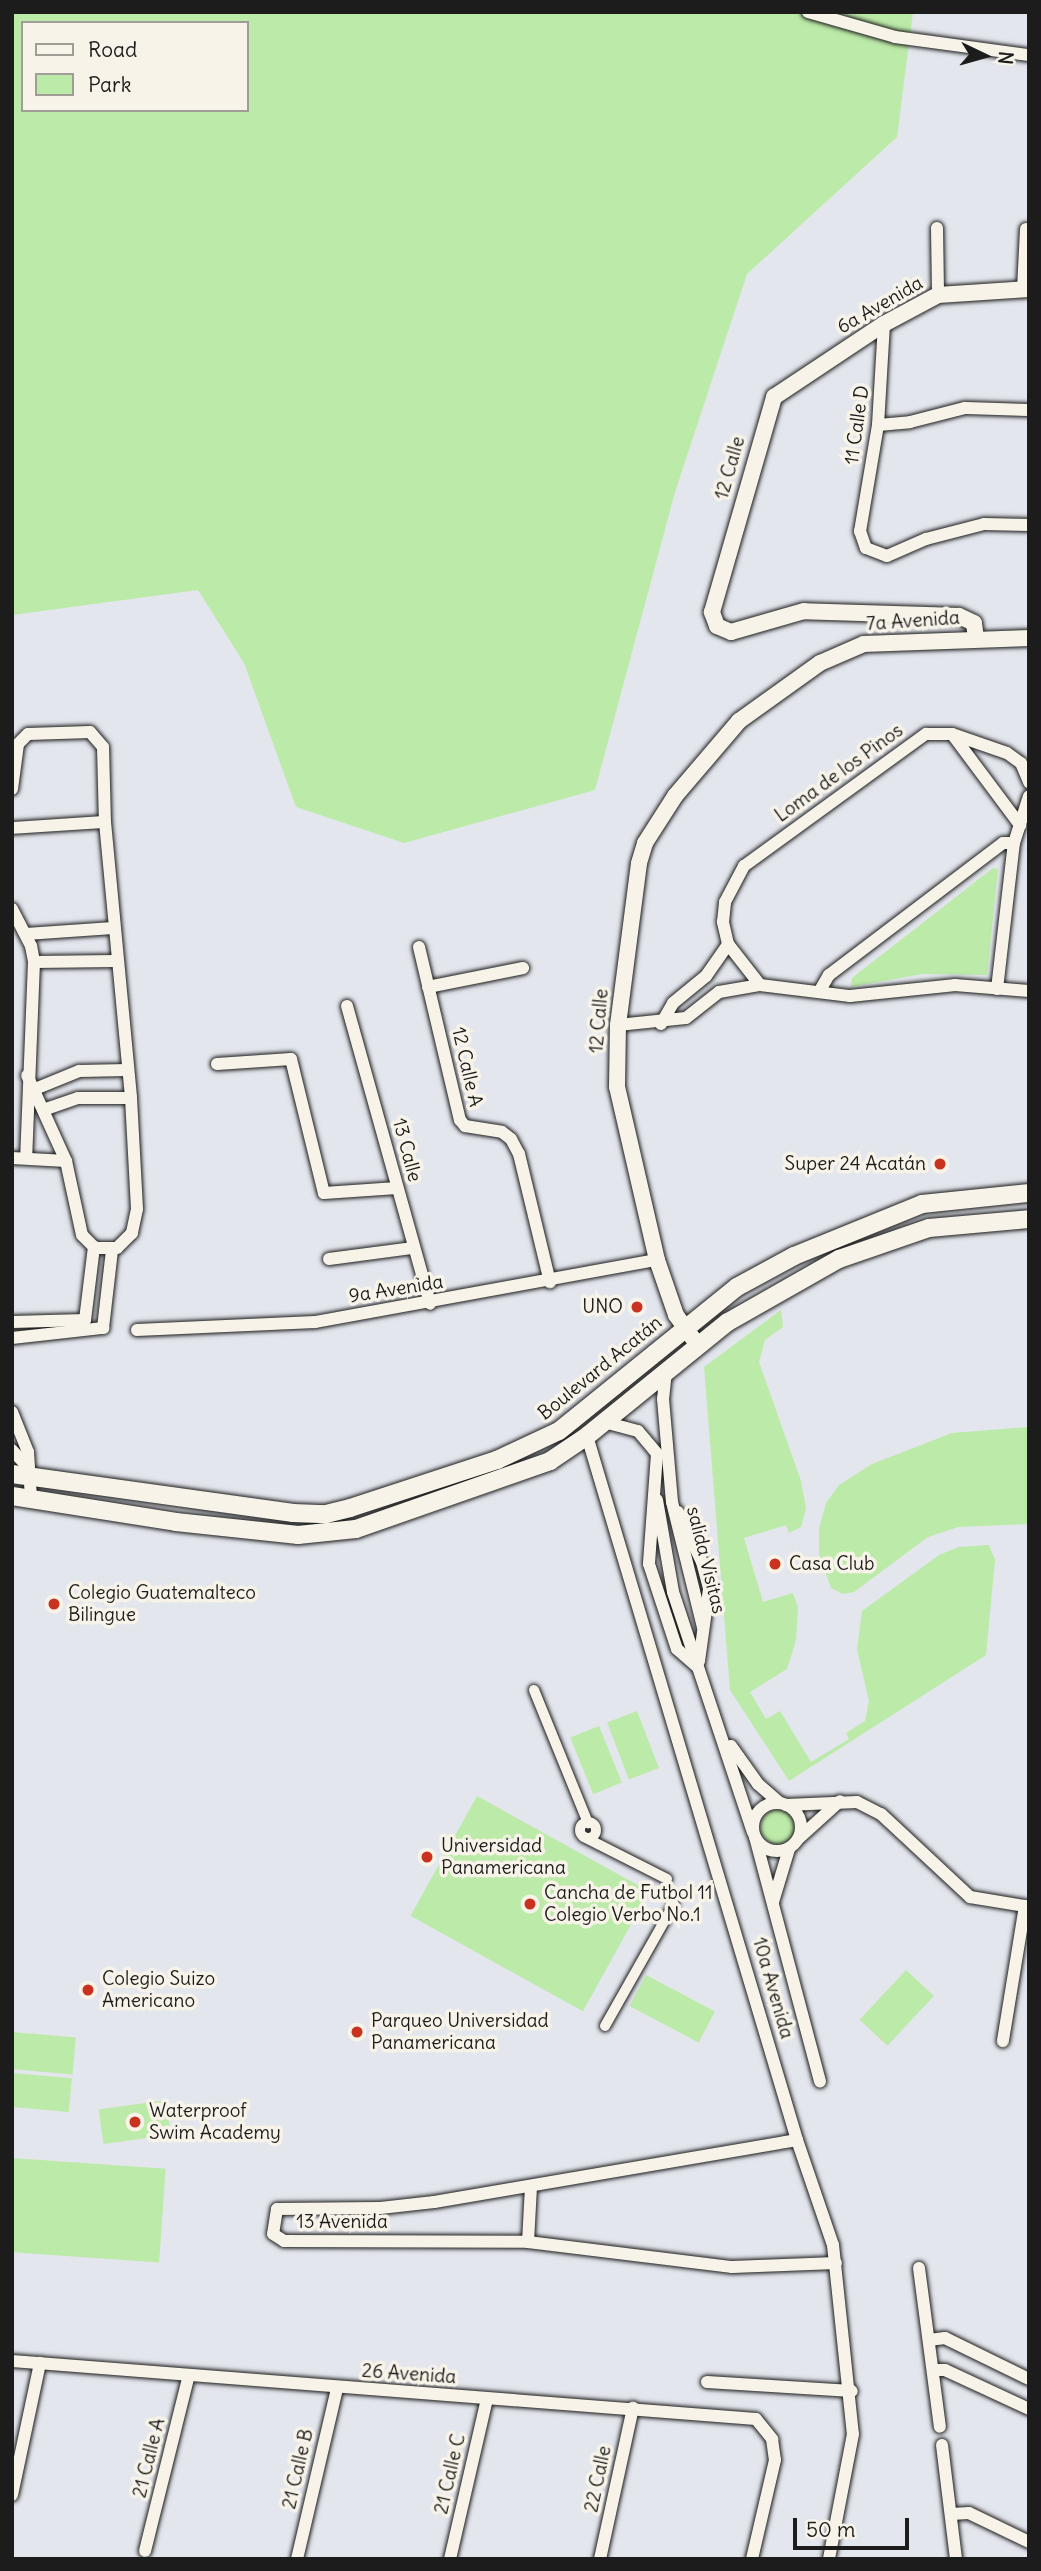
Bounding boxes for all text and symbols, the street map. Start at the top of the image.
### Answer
legend [21,21,248,112]
north arrow [950,21,1020,91]
text: Road [88,36,137,63]
text: N [993,50,1018,65]
text: Park [88,71,131,98]
street label: 6a Avenida [833,271,927,339]
street label: 11 Calle D [840,384,874,466]
street label: 12 Calle [710,434,750,502]
street label: 7a Avenida [866,606,960,636]
street label: Loma de los Pinos [771,719,907,827]
street label: 12 Calle [585,988,613,1054]
street label: 12 Calle A [447,1025,487,1109]
street label: 13 Calle [388,1116,426,1184]
place label: Super 24 Acatán [785,1153,926,1175]
marker: Super 24 Acatán [932,1156,948,1172]
street label: 9a Avenida [347,1270,445,1308]
place label: UNO [582,1296,623,1318]
marker: UNO [629,1299,645,1315]
street label: Boulevard Acatán [533,1311,667,1425]
street label: salida Visitas [682,1504,730,1616]
place label: Casa Club [789,1553,875,1575]
marker: Casa Club [767,1556,783,1572]
place label: Colegio Guatemalteco Bilingue [68,1582,256,1626]
marker: Colegio Guatemalteco Bilingue [46,1596,62,1612]
place label: Universidad Panamericana [441,1835,566,1879]
marker: Universidad Panamericana [419,1849,435,1865]
place label: Cancha de Futbol 11 Colegio Verbo No.1 [544,1882,713,1926]
marker: Cancha de Futbol 11 Colegio Verbo No.1 [522,1896,538,1912]
street label: 10a Avenida [748,1935,798,2041]
place label: Colegio Suizo Americano [102,1968,215,2012]
marker: Colegio Suizo Americano [80,1982,96,1998]
place label: Parqueo Universidad Panamericana [371,2010,549,2054]
marker: Parqueo Universidad Panamericana [349,2024,365,2040]
place label: Waterproof Swim Academy [149,2100,281,2144]
marker: Waterproof Swim Academy [127,2114,143,2130]
street label: 13 Avenida [296,2211,388,2233]
street label: 26 Avenida [361,2359,457,2389]
street label: 21 Calle A [128,2416,170,2500]
street label: 21 Calle B [278,2427,318,2511]
street label: 21 Calle C [430,2432,470,2516]
street label: 22 Calle [580,2444,616,2514]
scale bar [796,2504,912,2548]
text: 50 m [806,2516,855,2543]

